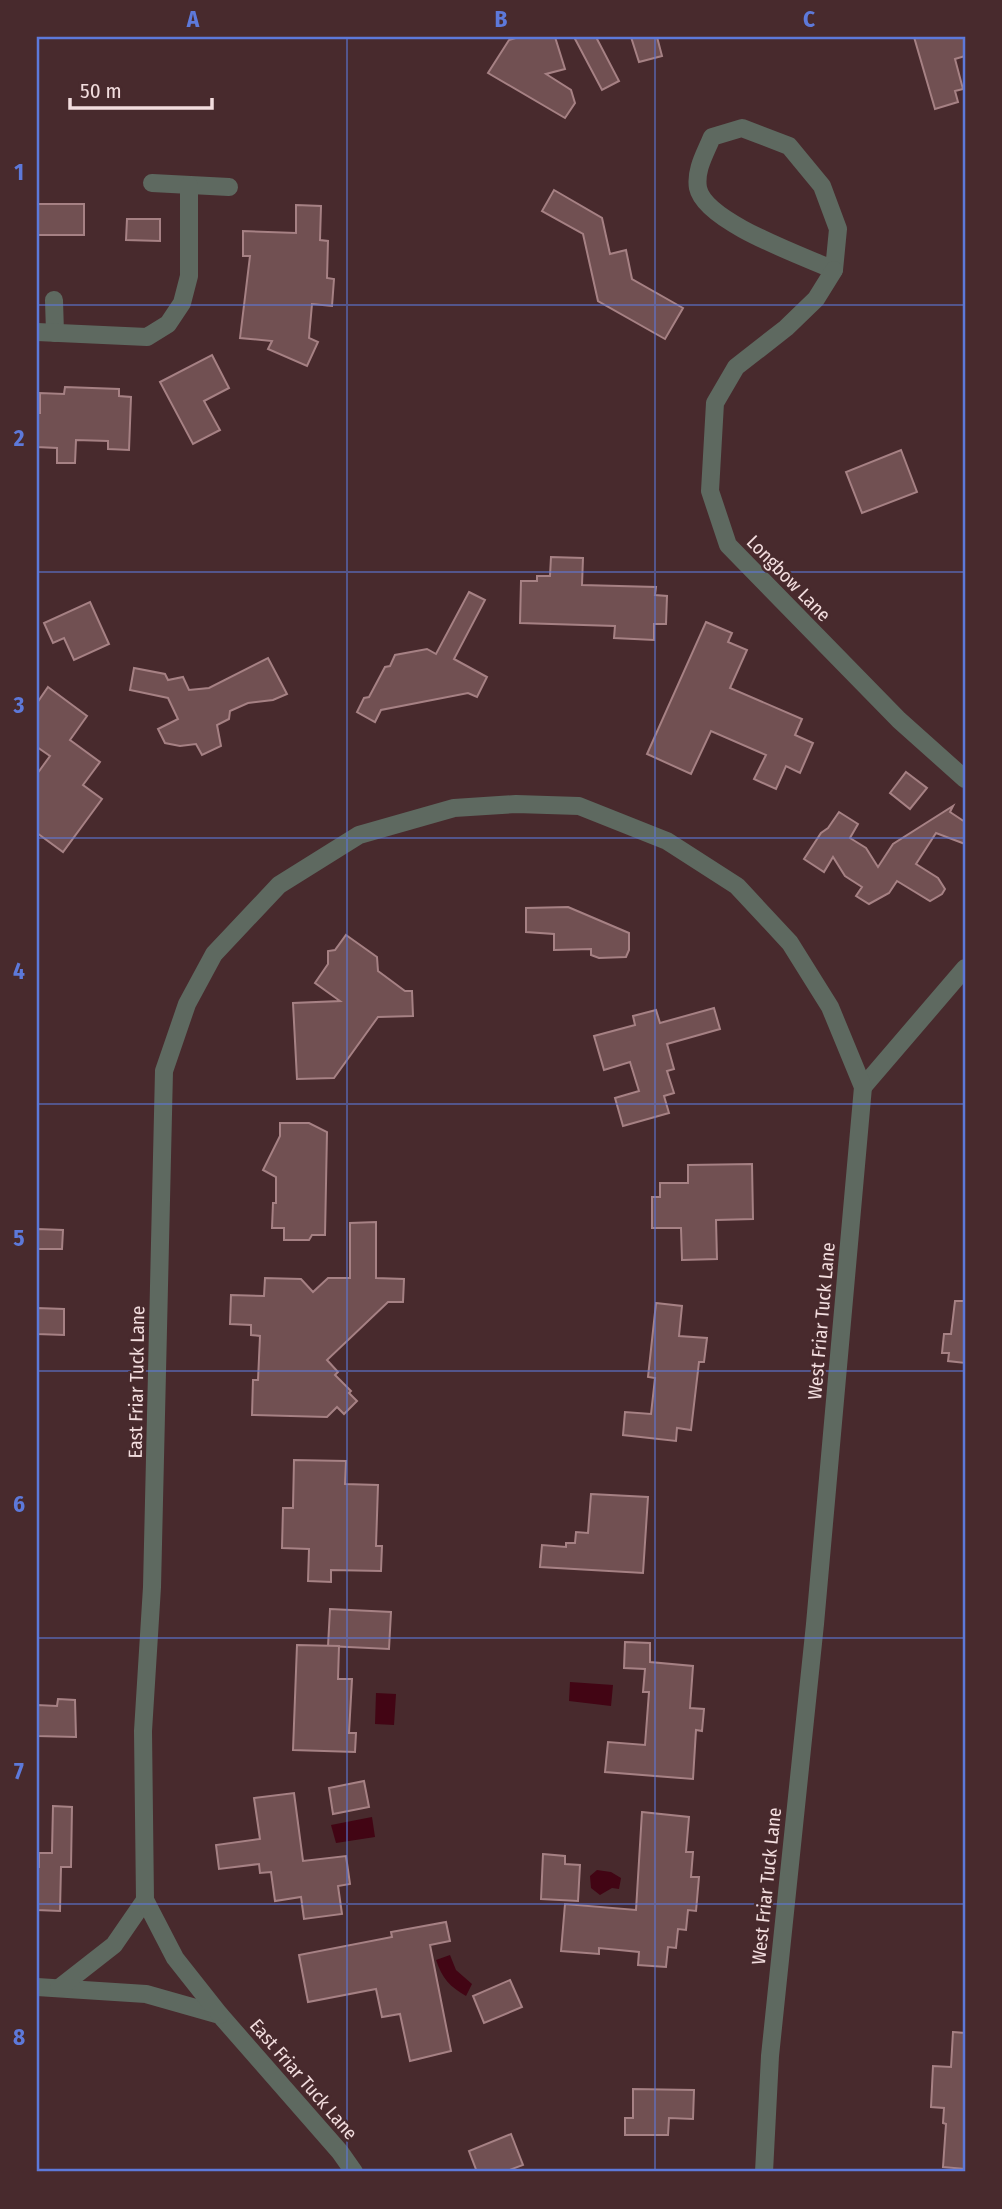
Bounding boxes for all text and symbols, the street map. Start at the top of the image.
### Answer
text: A [186,5,200,33]
text: B [495,5,508,33]
text: C [803,5,815,33]
scale bar [70,66,212,110]
text: 50 m [80,78,122,104]
text: 1 [14,158,24,186]
text: 2 [13,424,25,452]
street label: Longbow Lane [742,530,835,626]
text: 3 [13,691,25,719]
text: 4 [13,957,25,985]
text: 5 [13,1224,25,1252]
street label: West Friar Tuck Lane [803,1241,840,1401]
street label: East Friar Tuck Lane [124,1306,149,1458]
text: 6 [13,1490,25,1518]
text: 7 [14,1757,24,1785]
street label: West Friar Tuck Lane [747,1806,786,1966]
street label: East Friar Tuck Lane [245,2014,362,2144]
text: 8 [13,2023,25,2051]

